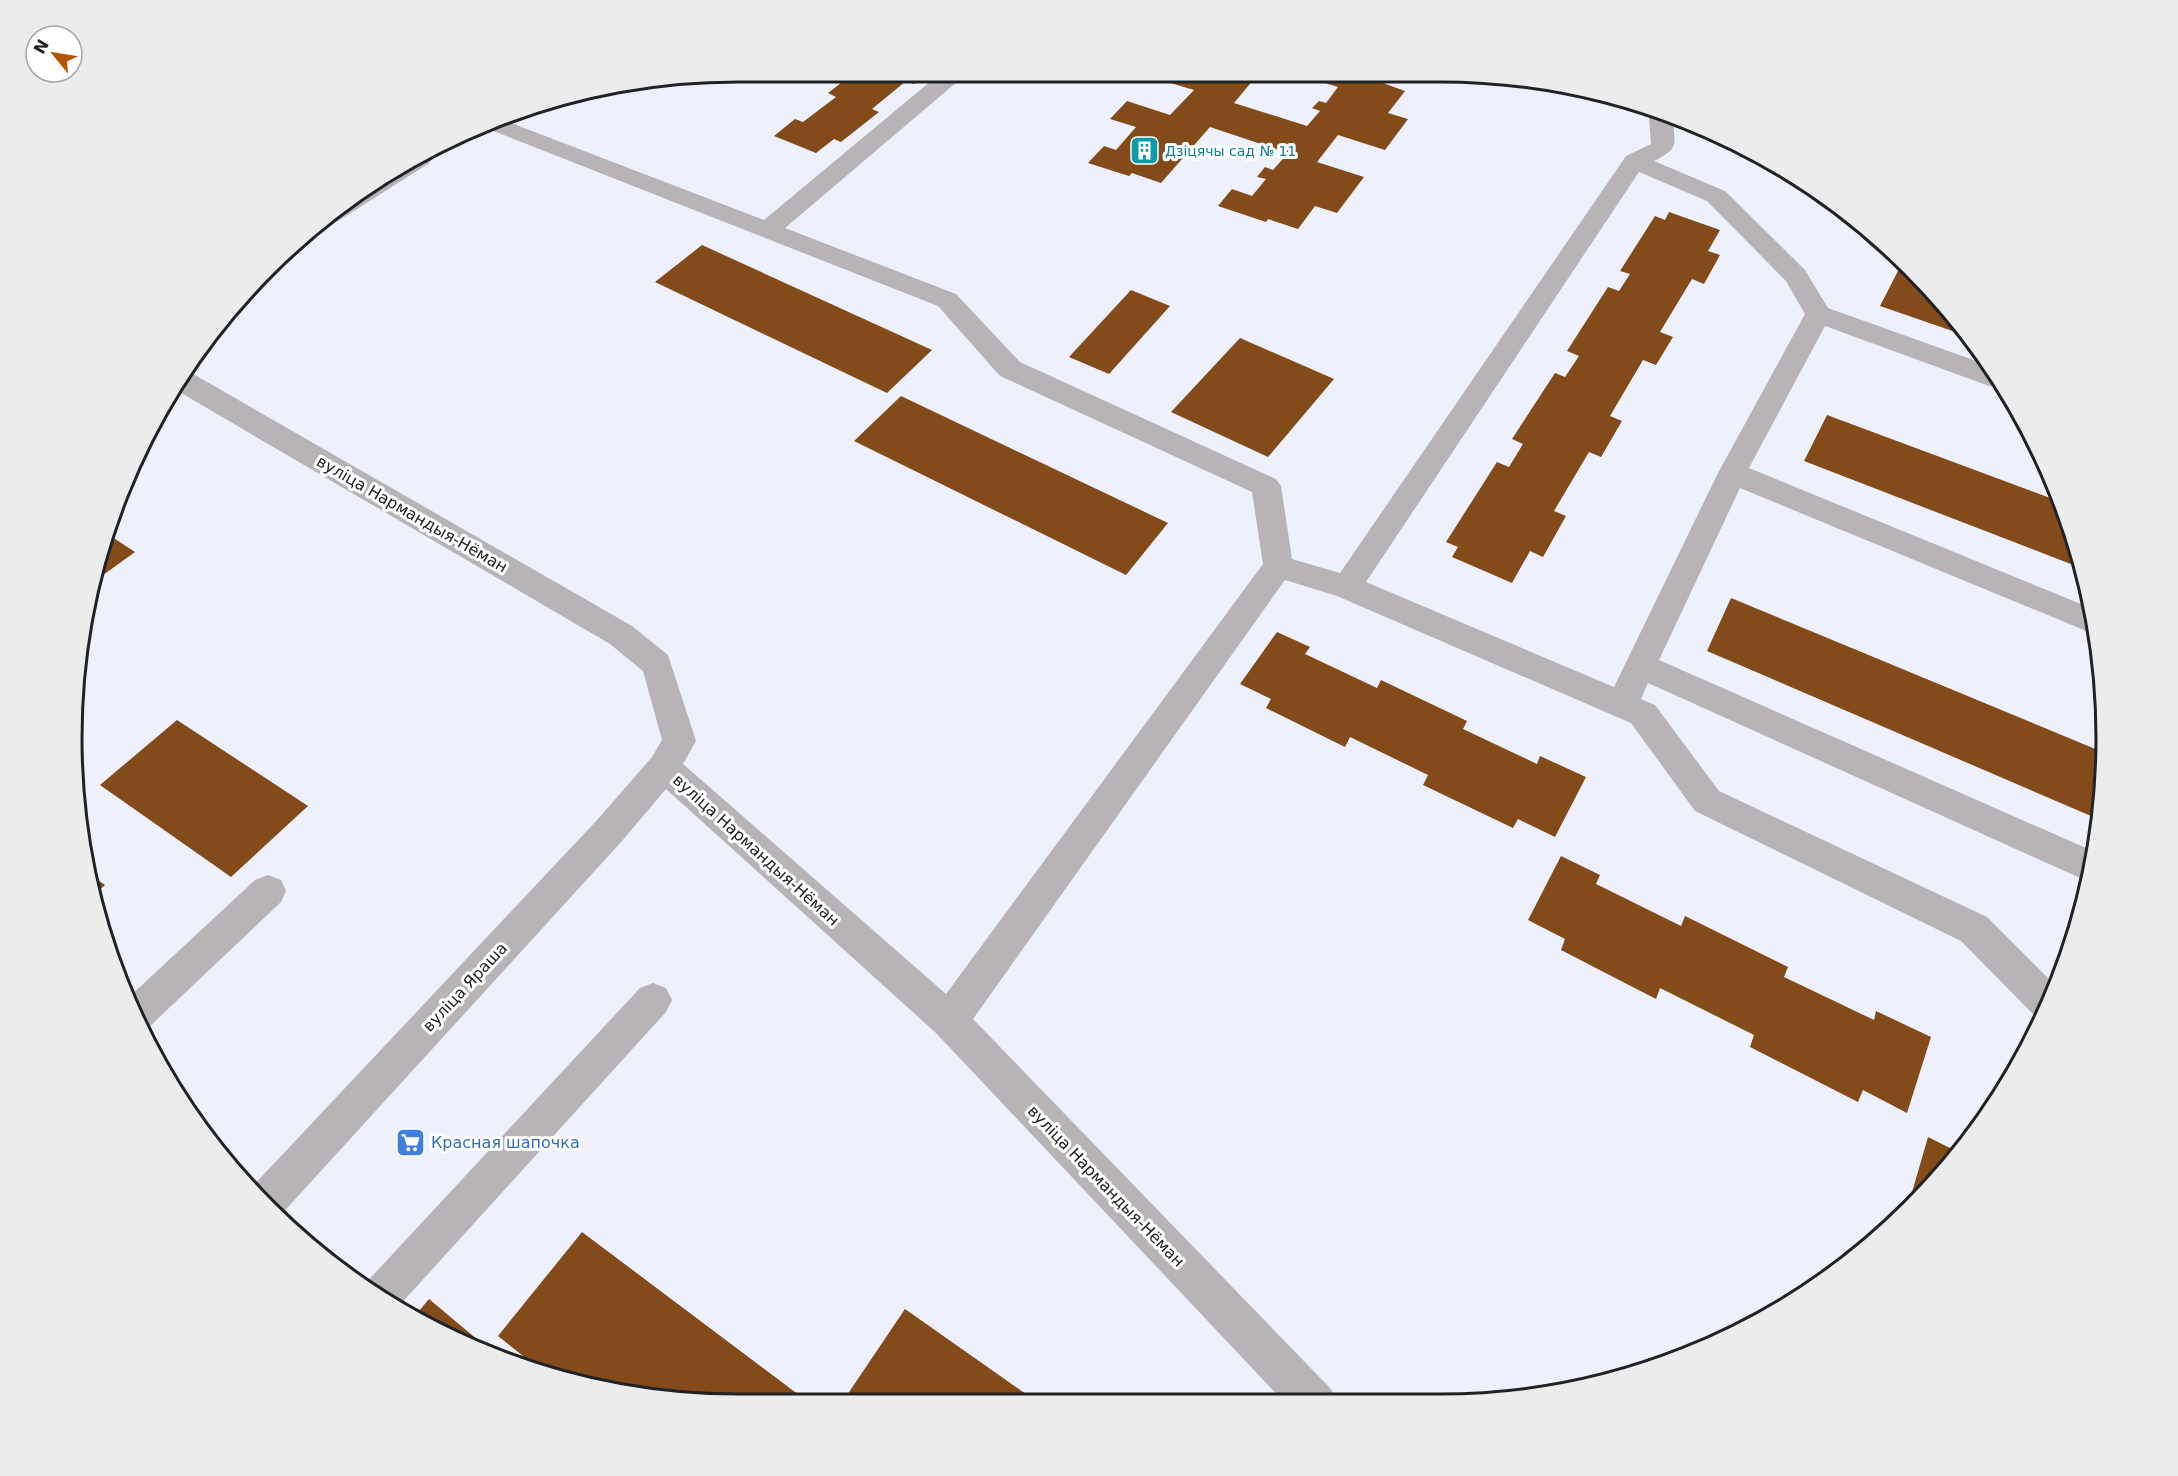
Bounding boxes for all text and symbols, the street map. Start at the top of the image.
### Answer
north arrow [24,24,84,84]
text: N [30,36,53,57]
building icon: Дзіцячы сад № 11 [1128,135,1160,167]
place label: Дзіцячы сад № 11 [1165,143,1296,159]
street label: вуліца Нармандыя-Нёман [313,452,511,576]
street label: вуліца Нармандыя-Нёман [669,770,843,930]
street label: вуліца Яраша [419,939,511,1035]
street label: вуліца Нармандыя-Нёман [1024,1101,1188,1271]
supermarket icon: Красная шапочка [394,1126,426,1158]
place label: Красная шапочка [431,1133,580,1152]

